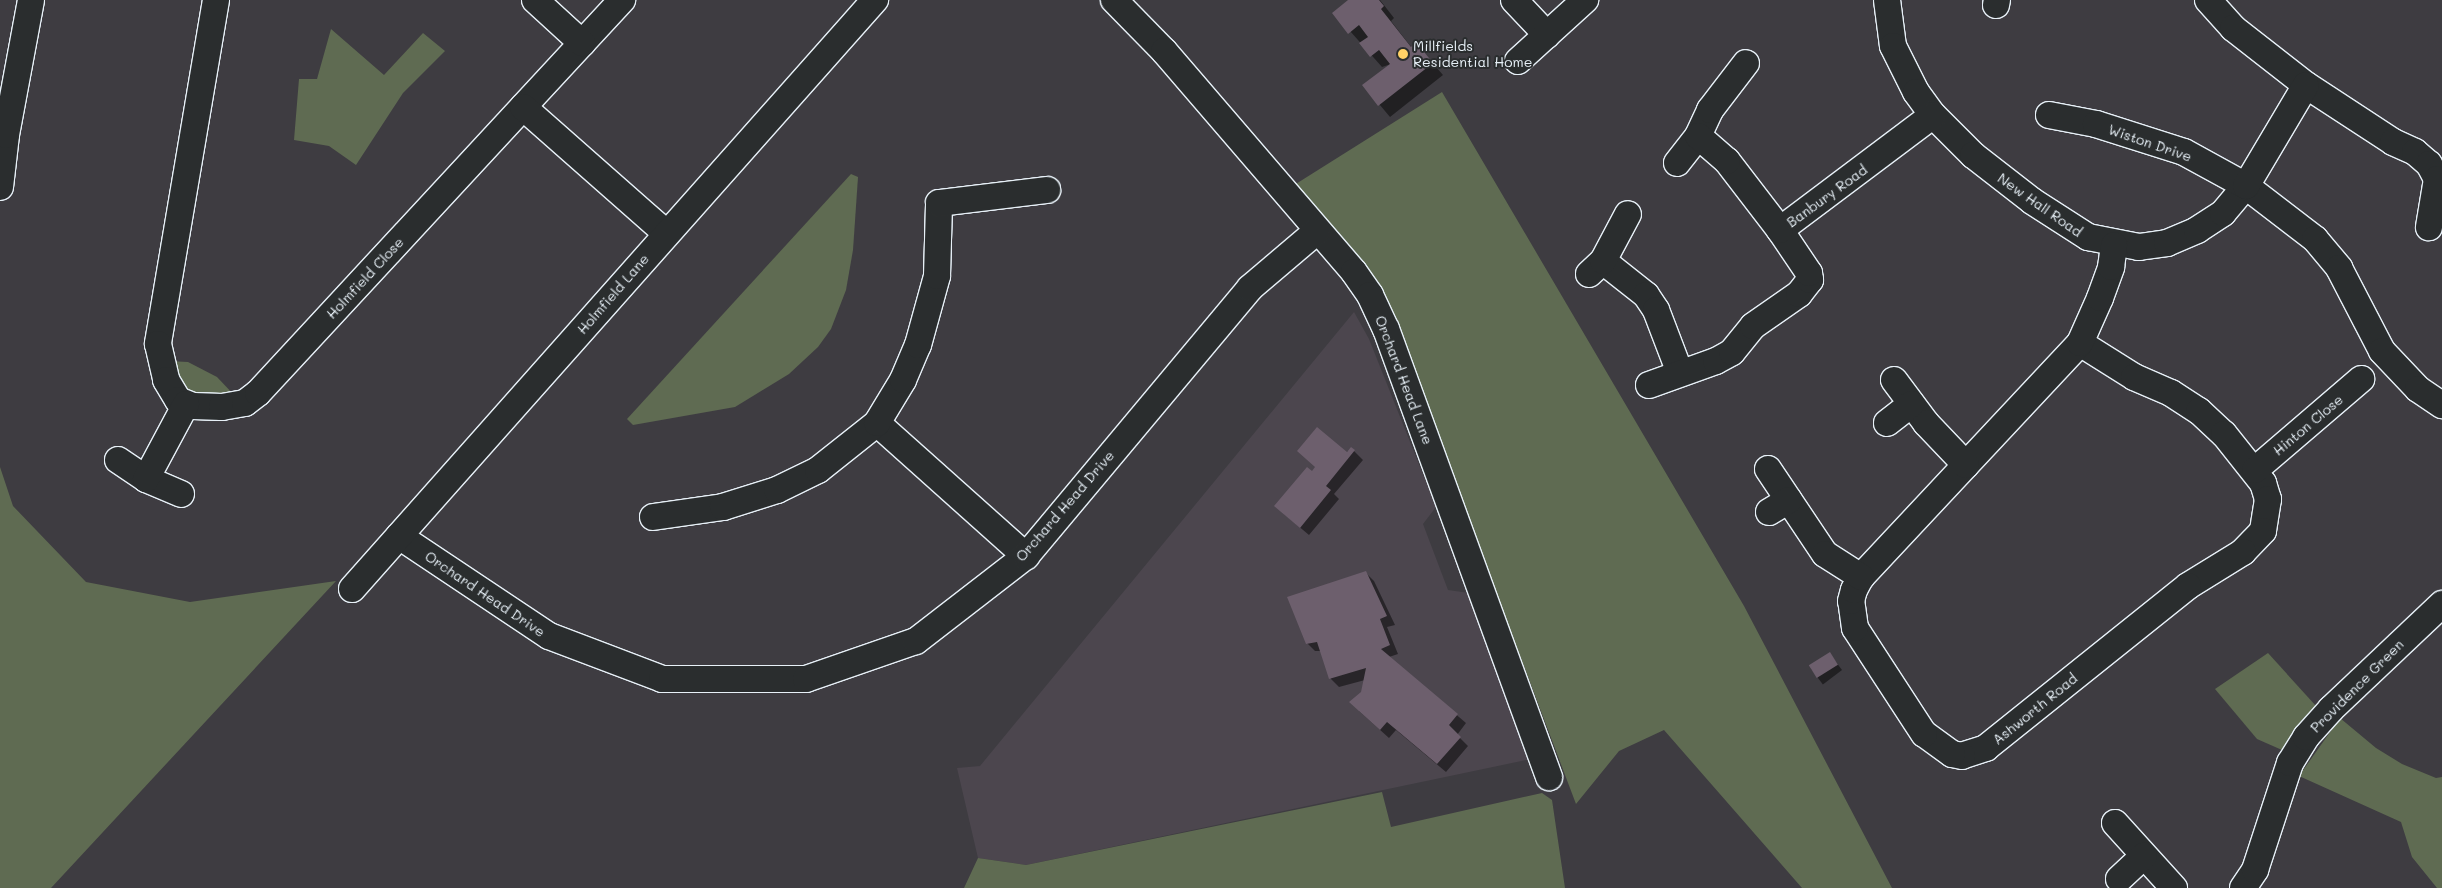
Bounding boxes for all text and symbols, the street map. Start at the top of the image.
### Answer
place label: Millfields Residential Home [1413,38,1532,70]
marker: Millfields Residential Home [1397,48,1409,60]
street label: Wiston Drive [2106,121,2194,165]
street label: Banbury Road [1783,161,1871,231]
street label: New Hall Road [1994,170,2086,240]
street label: Holmfield Close [323,234,407,322]
street label: Holmfield Lane [574,250,652,338]
street label: Orchard Head Lane [1372,313,1436,447]
street label: Hinton Close [2270,391,2346,459]
street label: Orchard Head Drive [1012,447,1118,565]
street label: Orchard Head Drive [422,548,548,640]
street label: Providence Green [2307,636,2407,736]
street label: Ashworth Road [1989,670,2081,748]

